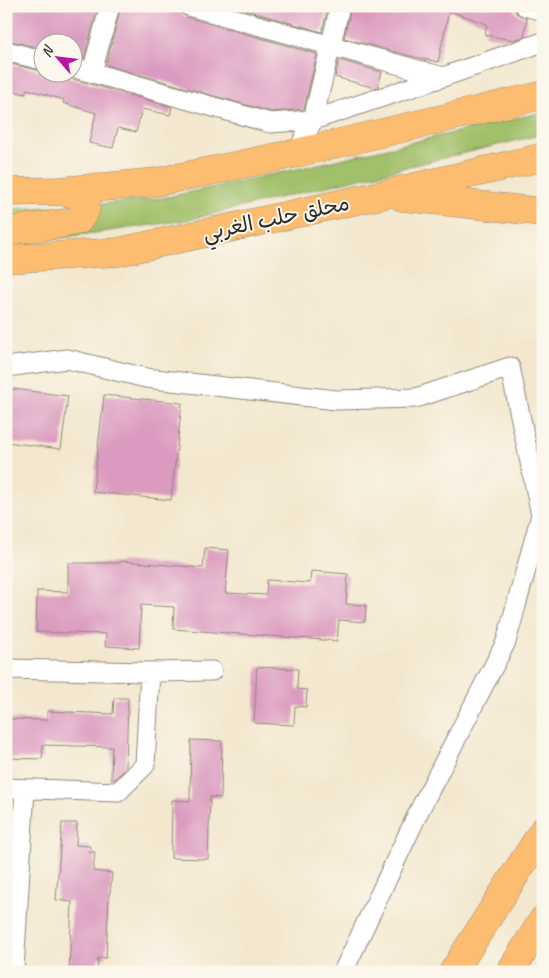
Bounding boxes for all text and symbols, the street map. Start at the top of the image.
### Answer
north arrow [32,32,82,82]
text: N [37,42,58,60]
street label: محلق حلب الغربي [200,190,353,252]

